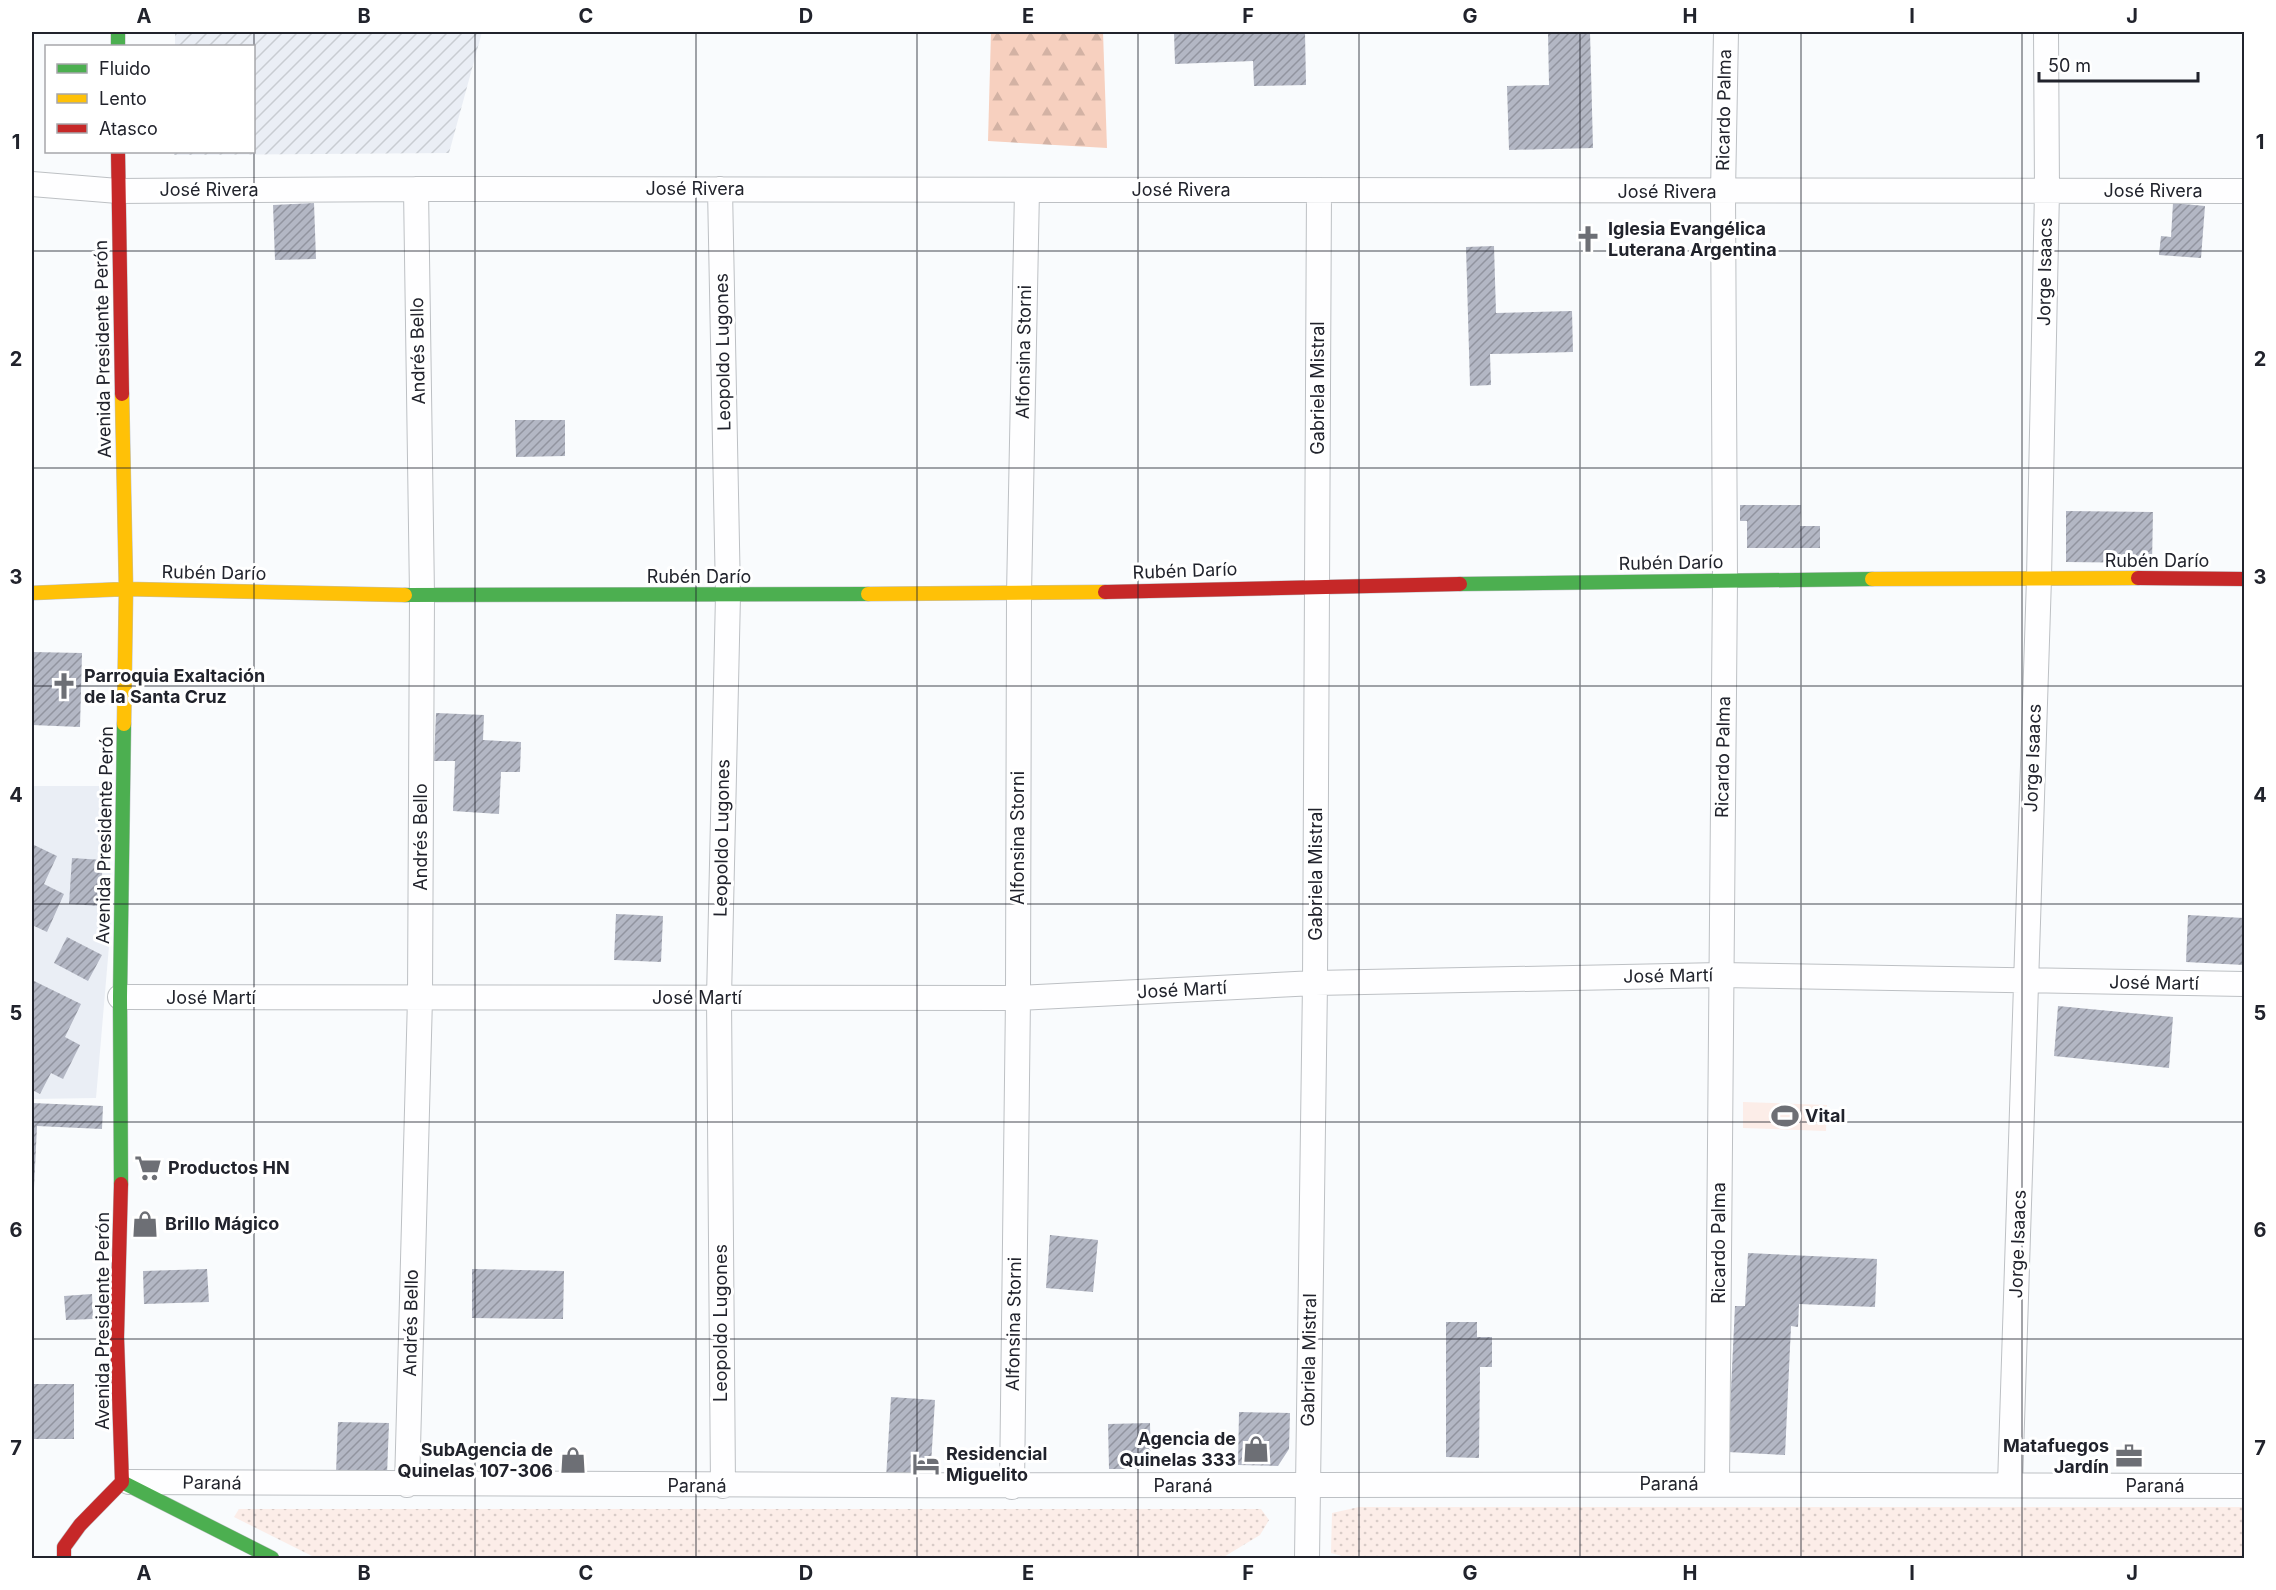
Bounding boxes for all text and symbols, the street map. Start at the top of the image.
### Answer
text: A [137,4,152,28]
text: B [357,4,371,28]
text: C [579,4,593,28]
text: D [799,4,813,28]
text: E [1022,4,1034,28]
text: F [1242,4,1254,28]
text: G [1462,4,1478,28]
text: H [1683,4,1697,28]
text: I [1909,4,1915,28]
text: J [2126,4,2138,28]
legend [45,45,255,153]
scale bar [2039,45,2198,83]
street label: Ricardo Palma [1712,49,1735,171]
text: 50 m [2048,55,2091,76]
text: Fluido [99,58,151,79]
text: Lento [99,88,147,109]
text: Atasco [99,118,158,139]
text: 1 [12,130,20,154]
text: 1 [2256,130,2264,154]
street label: José Rivera [645,178,745,199]
street label: José Rivera [159,179,259,200]
street label: José Rivera [1131,179,1231,200]
street label: José Rivera [2103,180,2203,201]
street label: José Rivera [1617,181,1717,202]
place label: Iglesia Evangélica Luterana Argentina [1608,218,1777,260]
street label: Jorge Isaacs [2033,218,2056,326]
church icon: Iglesia Evangélica Luterana Argentina [1573,224,1603,254]
street label: Avenida Presidente Perón [90,240,115,458]
street label: Leopoldo Lugones [711,273,734,431]
street label: Alfonsina Storni [1012,285,1035,419]
street label: Andrés Bello [406,297,429,405]
street label: Gabriela Mistral [1307,321,1328,455]
text: 2 [10,347,22,371]
text: 2 [2254,347,2266,371]
street label: Rubén Darío [2105,550,2209,571]
street label: Rubén Darío [1618,551,1724,574]
street label: Rubén Darío [1132,558,1238,583]
street label: Rubén Darío [161,561,267,584]
text: 3 [10,565,22,589]
text: 3 [2254,565,2266,589]
street label: Rubén Darío [647,566,751,587]
place label: Parroquia Exaltación de la Santa Cruz [84,665,265,707]
church icon: Parroquia Exaltación de la Santa Cruz [49,671,79,701]
street label: Ricardo Palma [1711,696,1734,818]
street label: Jorge Isaacs [2020,703,2045,813]
street label: Avenida Presidente Perón [92,726,117,944]
street label: Leopoldo Lugones [710,759,733,917]
street label: Alfonsina Storni [1007,771,1028,905]
text: 4 [9,783,23,807]
street label: Andrés Bello [410,783,431,891]
text: 4 [2253,783,2267,807]
street label: Gabriela Mistral [1305,807,1326,941]
street label: José Martí [1623,964,1714,987]
street label: José Martí [2109,971,2200,994]
street label: José Martí [1137,977,1228,1002]
street label: José Martí [166,987,257,1008]
street label: José Martí [652,987,743,1008]
text: 5 [10,1001,22,1025]
text: 5 [2254,1001,2266,1025]
sports icon: Vital [1770,1101,1800,1131]
place label: Vital [1805,1105,1845,1126]
supermarket icon: Productos HN [133,1153,163,1183]
place label: Productos HN [168,1157,290,1178]
street label: Ricardo Palma [1708,1182,1729,1304]
street label: Jorge Isaacs [2005,1189,2030,1299]
shop icon: Brillo Mágico [130,1209,160,1239]
street label: Avenida Presidente Perón [92,1212,113,1430]
place label: Brillo Mágico [165,1213,279,1234]
text: 6 [10,1218,23,1242]
text: 6 [2254,1218,2267,1242]
street label: Leopoldo Lugones [710,1244,731,1402]
street label: Alfonsina Storni [1002,1257,1025,1391]
street label: Andrés Bello [399,1269,422,1377]
street label: Gabriela Mistral [1297,1293,1320,1427]
place label: Agencia de Quinelas 333 [1119,1428,1236,1470]
shop icon: Agencia de Quinelas 333 [1241,1434,1271,1464]
place label: Matafuegos Jardín [2003,1435,2109,1477]
text: 7 [10,1436,22,1460]
text: 7 [2254,1436,2266,1460]
place label: SubAgencia de Quinelas 107-306 [398,1439,553,1481]
office icon: Matafuegos Jardín [2114,1441,2144,1471]
place label: Residencial Miguelito [946,1443,1047,1485]
shop icon: SubAgencia de Quinelas 107-306 [558,1445,588,1475]
hotel icon: Residencial Miguelito [911,1449,941,1479]
street label: Paraná [182,1471,242,1494]
street label: Paraná [1639,1473,1699,1494]
street label: Paraná [667,1475,727,1496]
street label: Paraná [1153,1475,1213,1496]
street label: Paraná [2125,1475,2185,1496]
text: A [137,1561,152,1585]
text: B [357,1561,371,1585]
text: C [579,1561,593,1585]
text: D [799,1561,813,1585]
text: E [1022,1561,1034,1585]
text: F [1242,1561,1254,1585]
text: G [1462,1561,1478,1585]
text: H [1683,1561,1697,1585]
text: I [1909,1561,1915,1585]
text: J [2126,1561,2138,1585]

